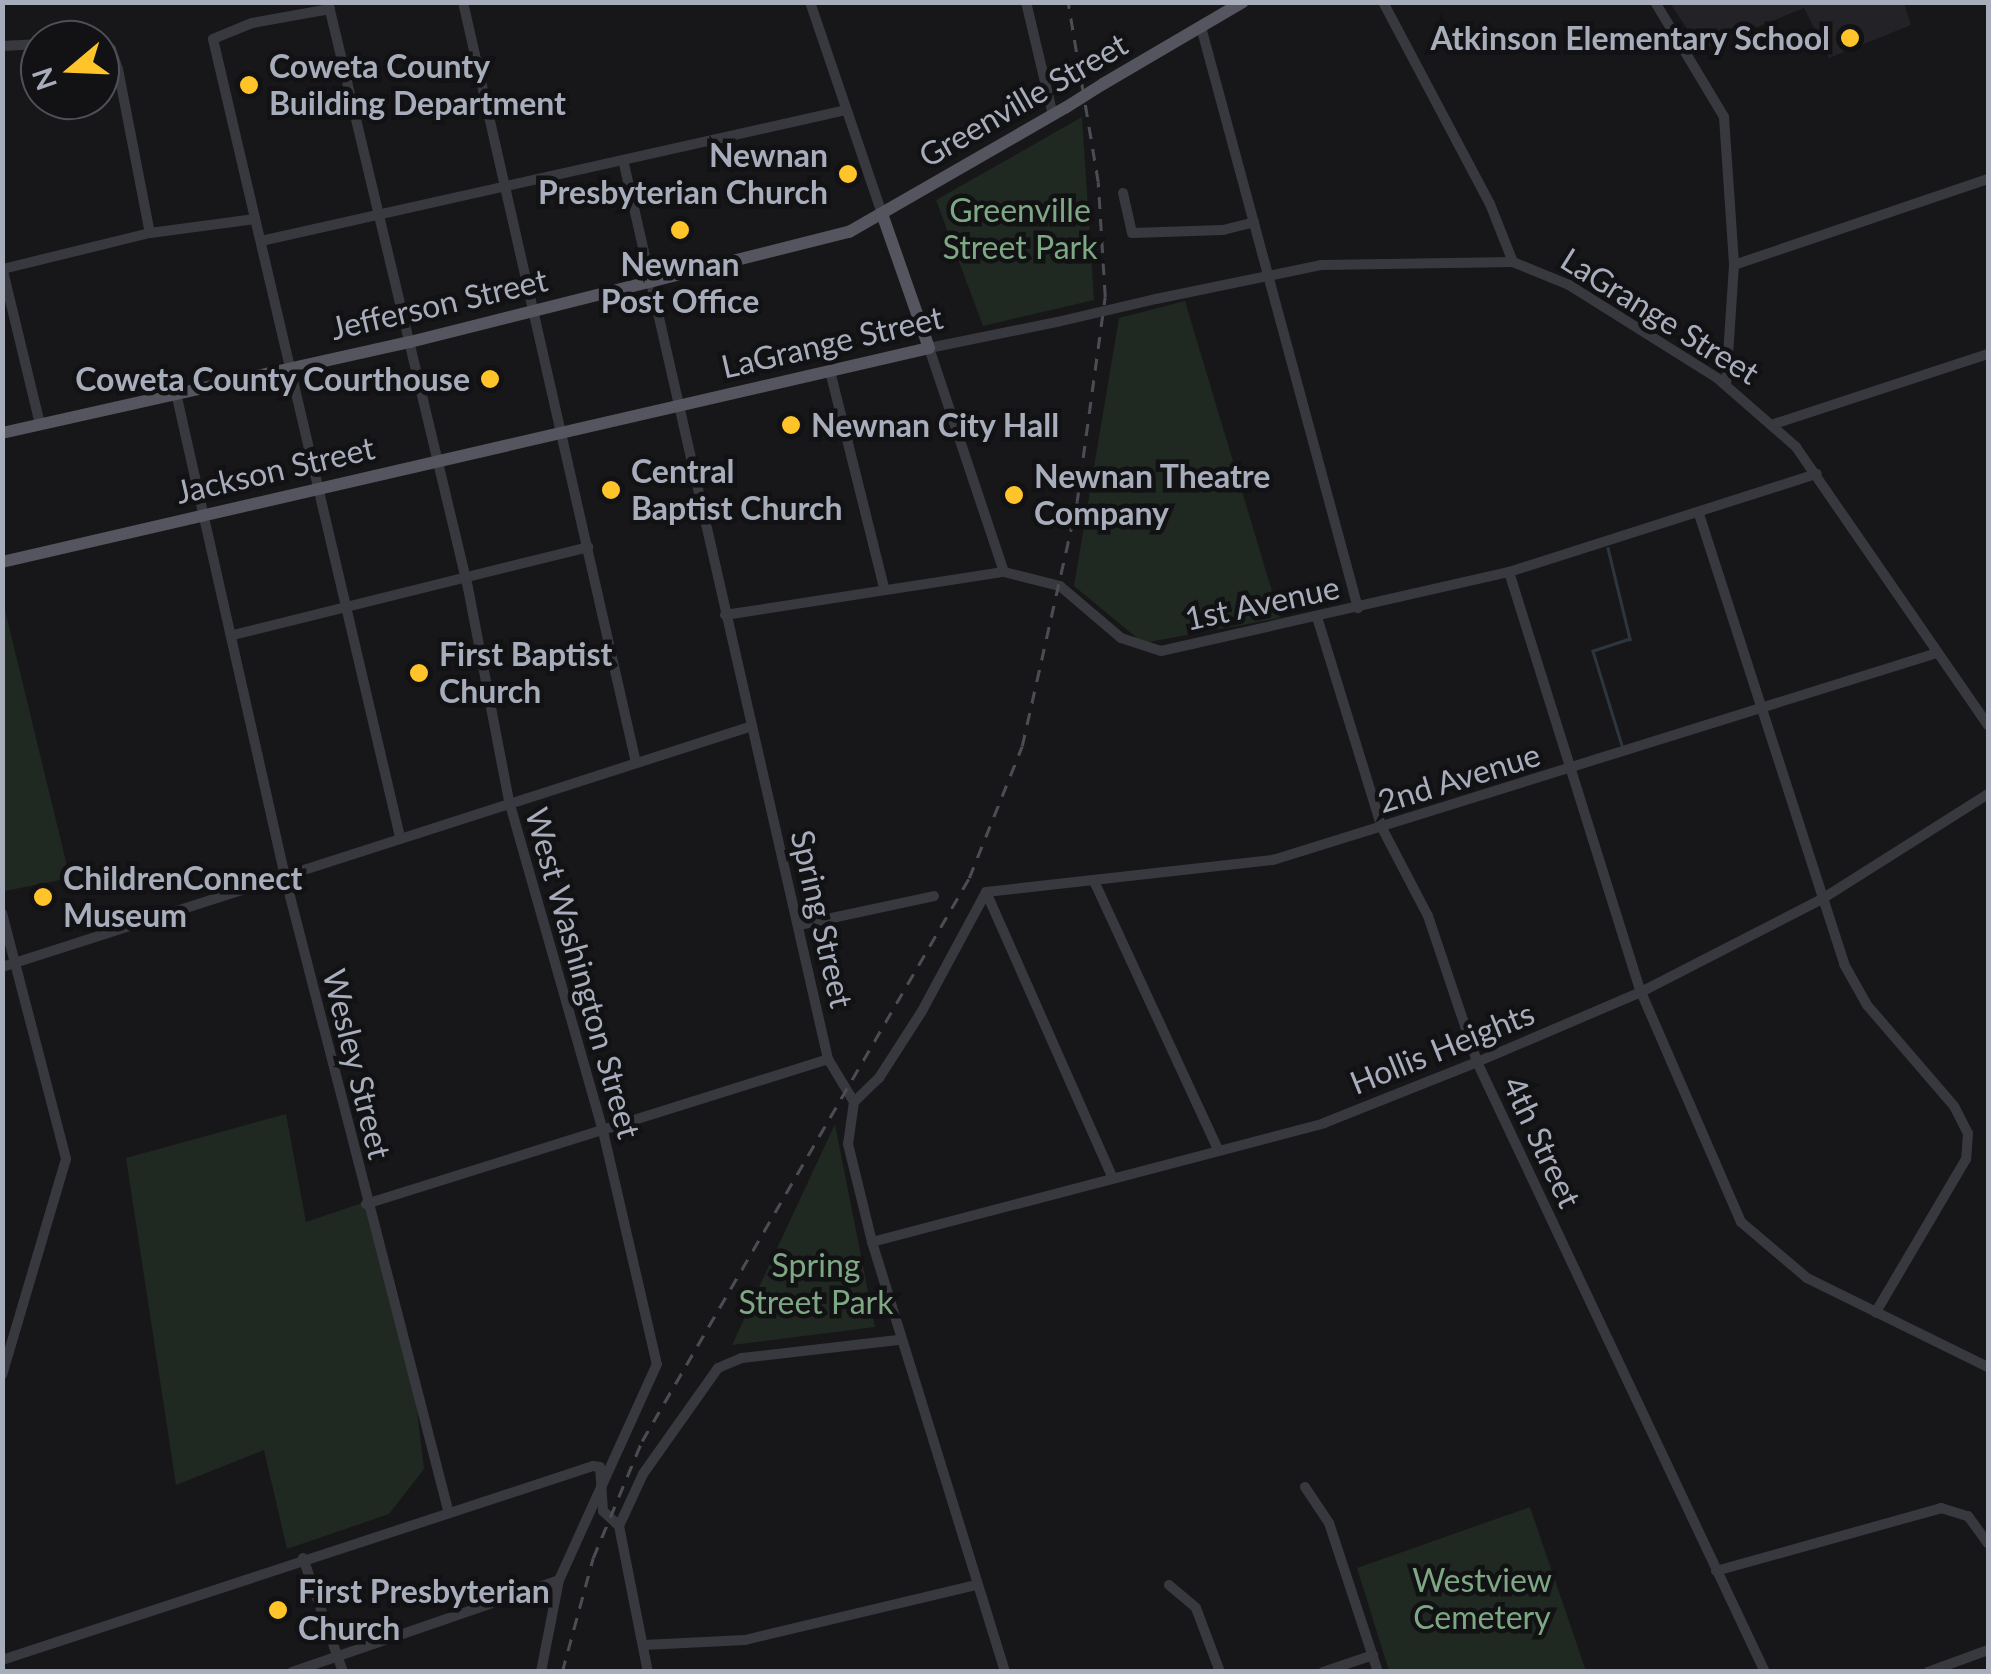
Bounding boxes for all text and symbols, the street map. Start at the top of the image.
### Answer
place label: Atkinson Elementary School [1430,19,1830,57]
north arrow [20,20,120,120]
street label: Greenville Street [912,25,1134,175]
marker: Atkinson Elementary School [1839,27,1861,49]
place label: Coweta County Building Department [269,48,566,123]
text: N [24,63,63,95]
marker: Coweta County Building Department [238,74,260,96]
place label: Newnan Presbyterian Church [538,137,828,212]
marker: Newnan Presbyterian Church [837,163,859,185]
park label: Greenville Street Park [943,192,1097,267]
marker: Newnan Post Office [669,219,691,241]
street label: LaGrange Street [1554,240,1766,392]
place label: Newnan Post Office [601,246,759,321]
street label: Jefferson Street [327,260,551,348]
street label: LaGrange Street [718,298,946,386]
place label: Coweta County Courthouse [74,360,470,398]
marker: Coweta County Courthouse [479,368,501,390]
place label: Newnan City Hall [811,406,1060,444]
marker: Newnan City Hall [780,414,802,436]
street label: Jackson Street [172,429,378,511]
place label: Central Baptist Church [631,453,843,528]
place label: Newnan Theatre Company [1034,458,1271,533]
marker: Central Baptist Church [600,479,622,501]
marker: Newnan Theatre Company [1003,484,1025,506]
street label: 1st Avenue [1181,568,1343,638]
place label: First Baptist Church [439,636,612,711]
marker: First Baptist Church [408,662,430,684]
street label: 2nd Avenue [1373,735,1545,821]
street label: West Washington Street [517,803,649,1143]
street label: Spring Street [783,826,861,1012]
place label: ChildrenConnect Museum [63,860,302,935]
marker: ChildrenConnect Museum [32,886,54,908]
street label: Wesley Street [315,965,399,1163]
street label: Hollis Heights [1344,994,1540,1102]
street label: 4th Street [1495,1070,1589,1214]
park label: Spring Street Park [739,1247,893,1322]
park label: Westview Cemetery [1412,1562,1552,1637]
place label: First Presbyterian Church [298,1573,550,1648]
marker: First Presbyterian Church [267,1599,289,1621]

